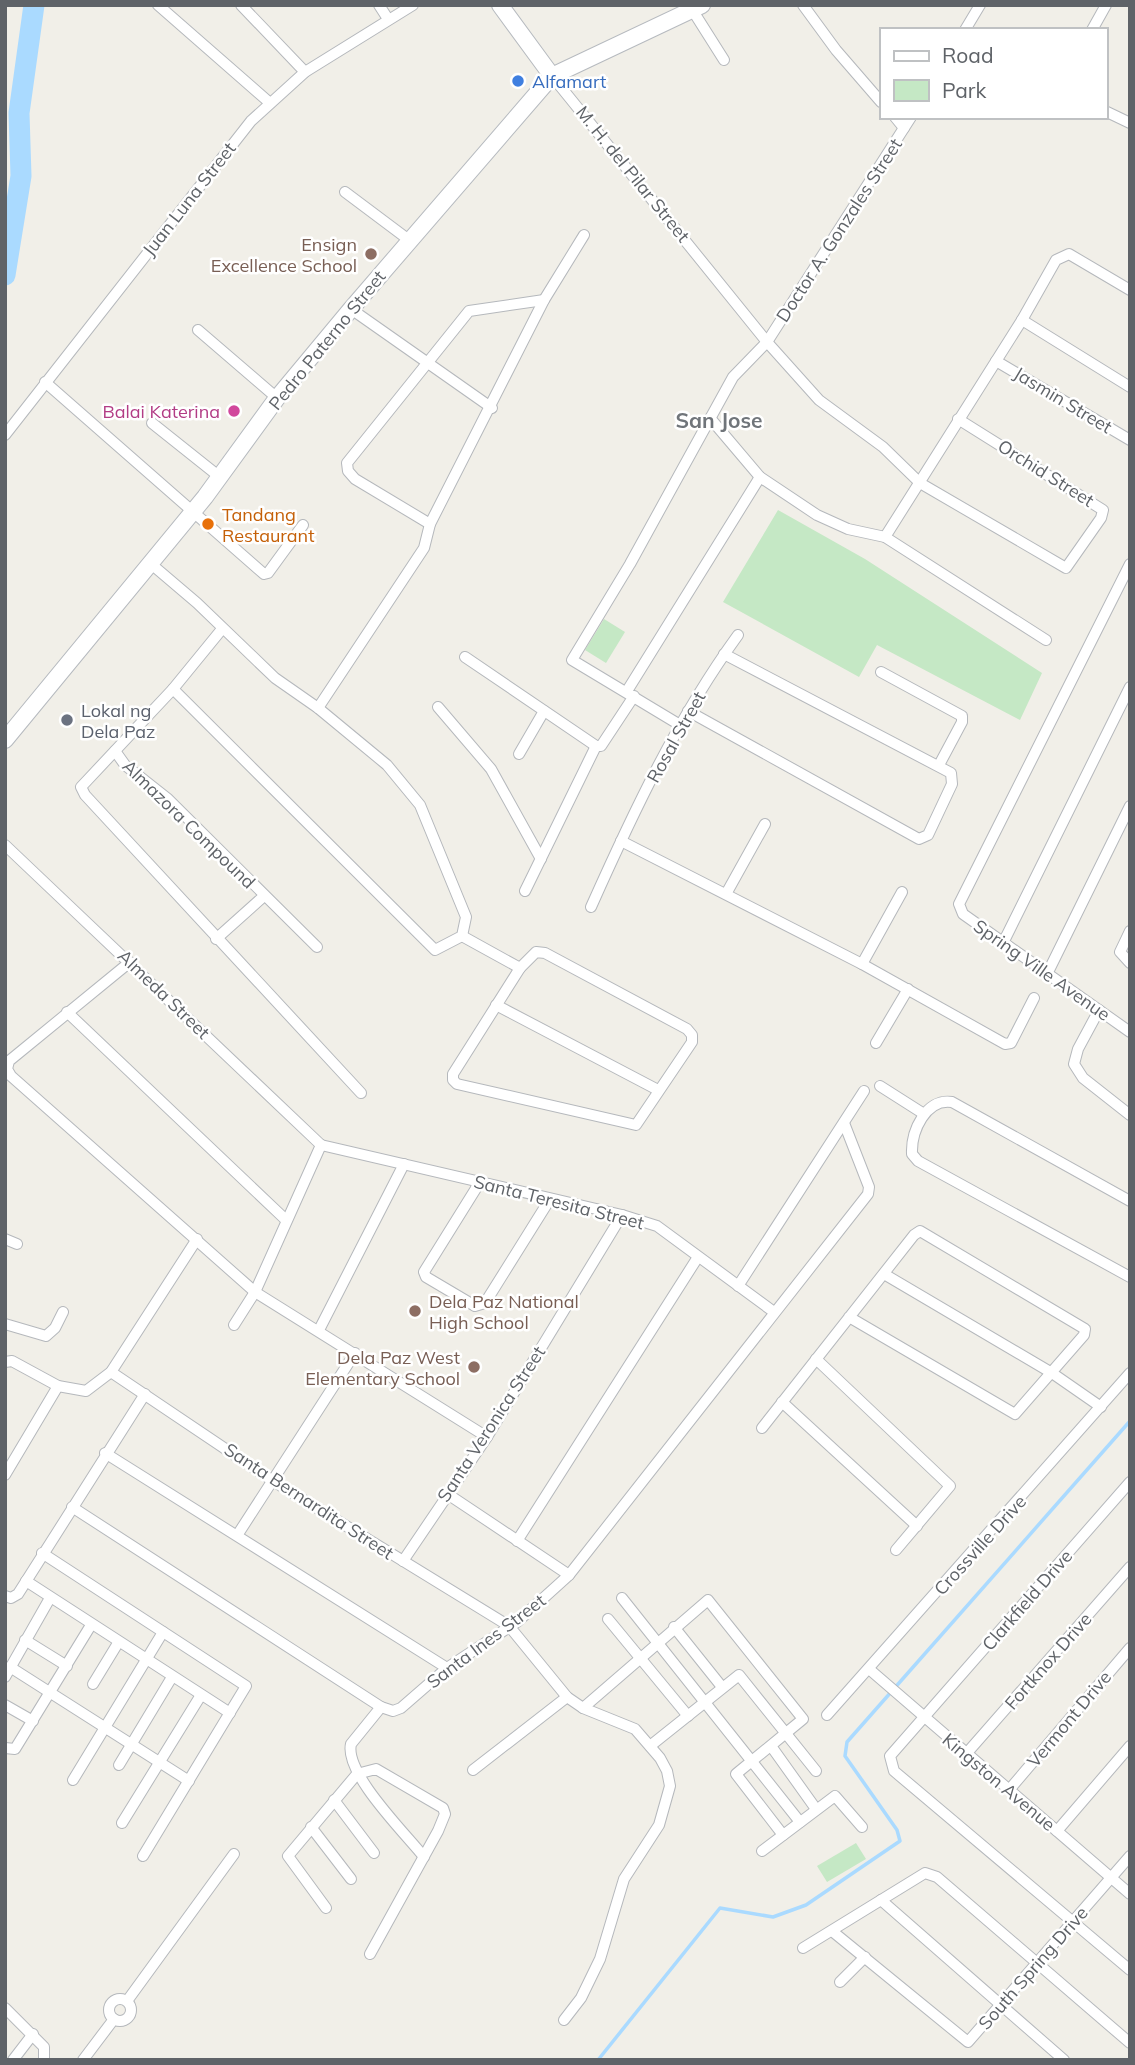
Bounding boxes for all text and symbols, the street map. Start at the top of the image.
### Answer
legend [880,28,1107,119]
text: Road [942,42,993,68]
place label: Alfamart [532,70,606,93]
marker: Alfamart [510,73,526,89]
text: Park [942,77,986,103]
street label: M. H. del Pilar Street [571,101,695,247]
street label: Doctor A. Gonzales Street [771,134,907,326]
street label: Juan Luna Street [137,137,241,261]
place label: Ensign Excellence School [211,233,357,277]
marker: Ensign Excellence School [363,246,379,262]
street label: Pedro Paterno Street [264,265,390,415]
street label: Jasmin Street [1010,362,1116,438]
place label: Balai Katerina [103,400,220,423]
marker: Balai Katerina [226,403,242,419]
district label: San Jose [675,407,763,433]
street label: Orchid Street [994,434,1098,512]
place label: Tandang Restaurant [222,503,314,547]
marker: Tandang Restaurant [200,516,216,532]
street label: Rosal Street [641,687,711,787]
place label: Lokal ng Dela Paz [81,699,155,743]
marker: Lokal ng Dela Paz [59,712,75,728]
street label: Almazora Compound [118,755,260,893]
street label: Spring Ville Avenue [969,914,1115,1026]
street label: Almeda Street [113,944,215,1044]
street label: Santa Teresita Street [471,1170,647,1234]
place label: Dela Paz National High School [429,1290,579,1334]
marker: Dela Paz National High School [407,1303,423,1319]
street label: Santa Veronica Street [432,1342,550,1506]
place label: Dela Paz West Elementary School [305,1346,460,1390]
marker: Dela Paz West Elementary School [466,1359,482,1375]
street label: Santa Bernardita Street [220,1438,398,1564]
street label: Crossville Drive [929,1490,1031,1600]
street label: Clarkfield Drive [977,1545,1077,1655]
street label: Santa Ines Street [422,1589,550,1693]
street label: Fortknox Drive [1000,1608,1096,1714]
street label: Vermont Drive [1022,1666,1116,1772]
street label: Kingston Avenue [938,1728,1060,1836]
street label: South Spring Drive [973,1902,1093,2034]

